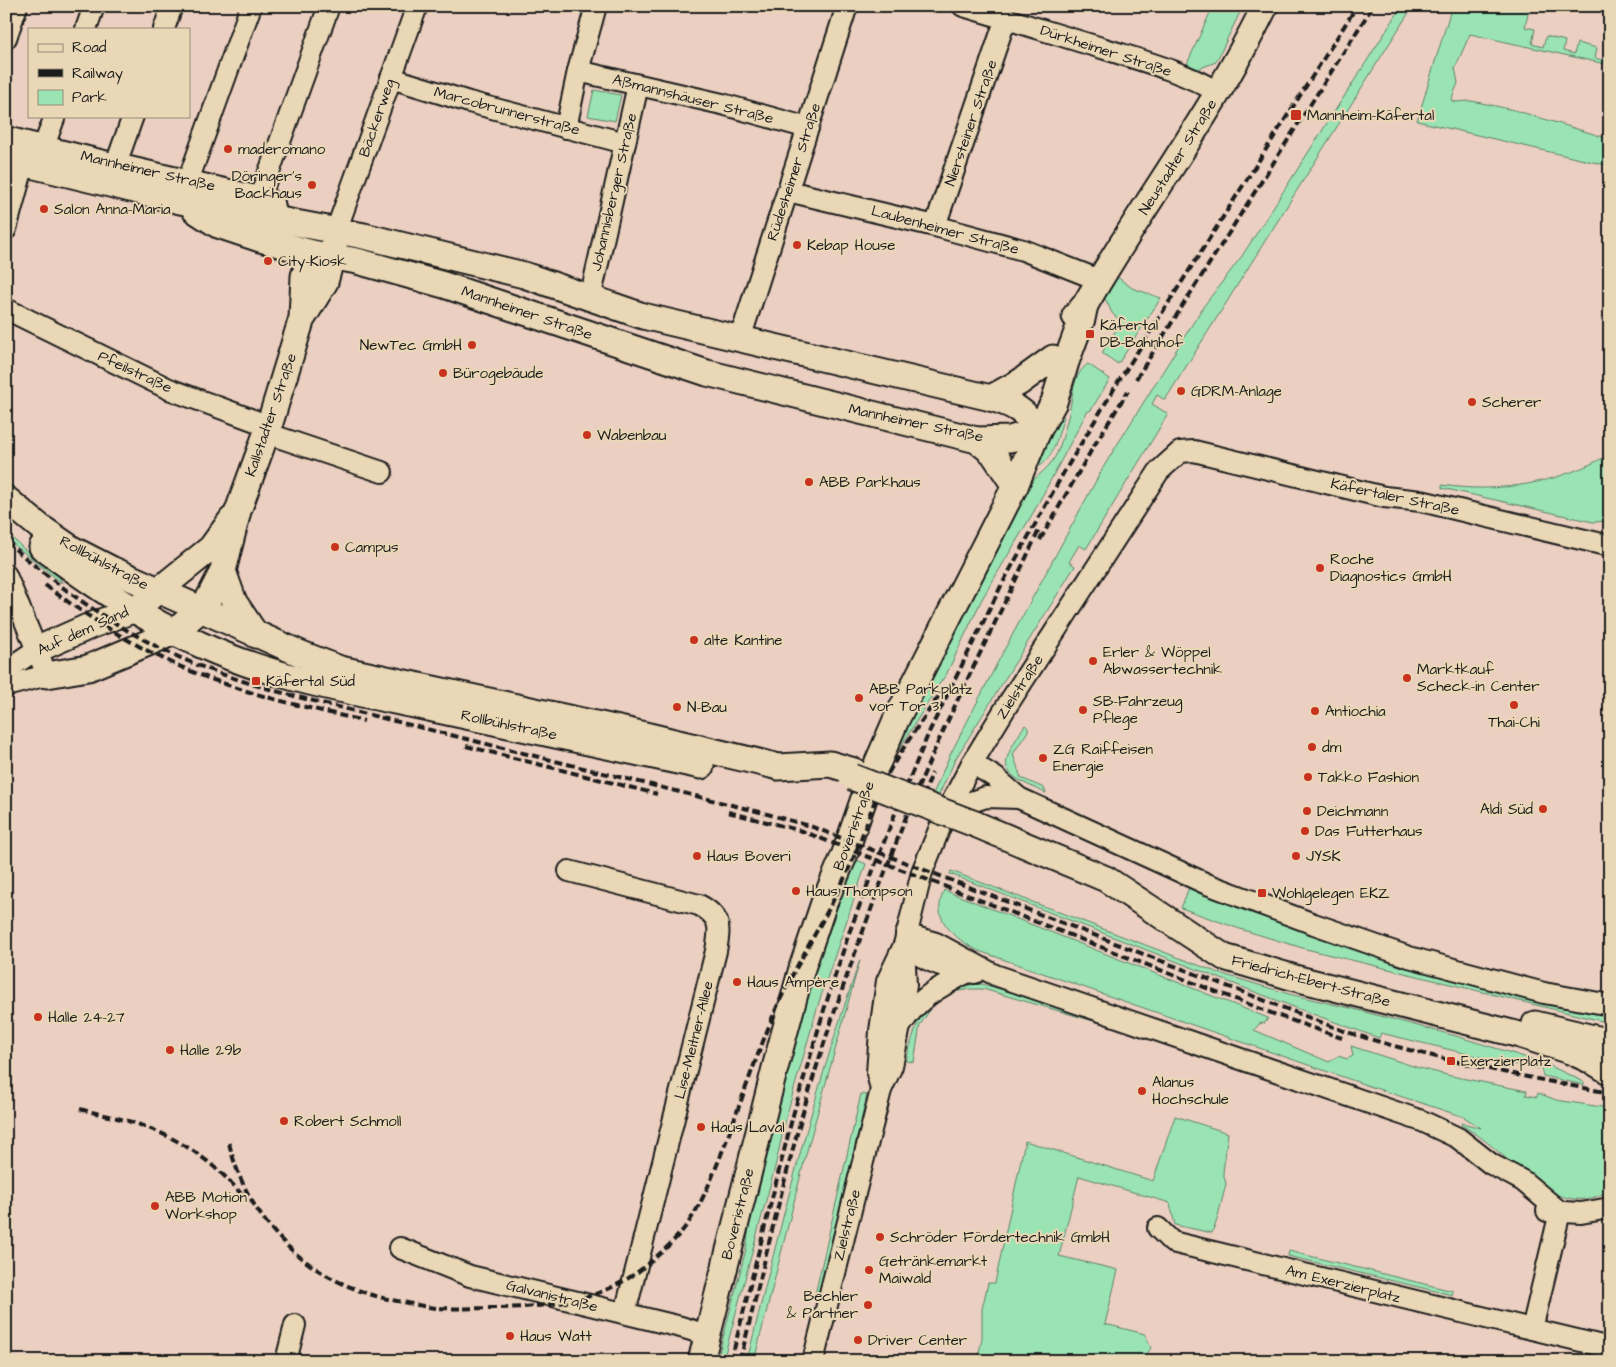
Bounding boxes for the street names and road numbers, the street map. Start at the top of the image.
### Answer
street label: Dürkheimer Straße [1038,20,1174,82]
street label: Niersteiner Straße [940,57,1002,189]
street label: Aßmannshäuser Straße [610,69,776,129]
street label: Bäckerweg [354,76,401,160]
street label: Marcobrunnerstraße [432,81,582,141]
street label: Neustadter Straße [1134,95,1222,219]
street label: Rüdesheimer Straße [762,100,826,244]
street label: Johannisberger Straße [586,111,643,273]
street label: Mannheimer Straße [79,145,217,197]
street label: Laubenheimer Straße [869,200,1021,260]
street label: Mannheimer Straße [459,281,595,345]
street label: Pfeilstraße [95,346,175,398]
street label: Kallstadter Straße [240,350,302,480]
street label: Mannheimer Straße [847,398,985,448]
street label: Käfertaler Straße [1329,473,1461,521]
street label: Rollbühlstraße [56,531,152,595]
street label: Auf dem Sand [34,601,132,661]
street label: Zielstraße [991,651,1049,723]
street label: Rollbühlstraße [459,705,559,745]
street label: Boveristraße [828,778,880,874]
street label: Friedrich-Ebert-Straße [1229,950,1393,1012]
street label: Lise-Meitner-Allee [669,979,719,1101]
street label: Boveristraße [716,1166,760,1262]
street label: Zielstraße [828,1187,866,1263]
street label: Am Exerzierplatz [1283,1260,1403,1309]
street label: Galvanistraße [504,1274,600,1318]

